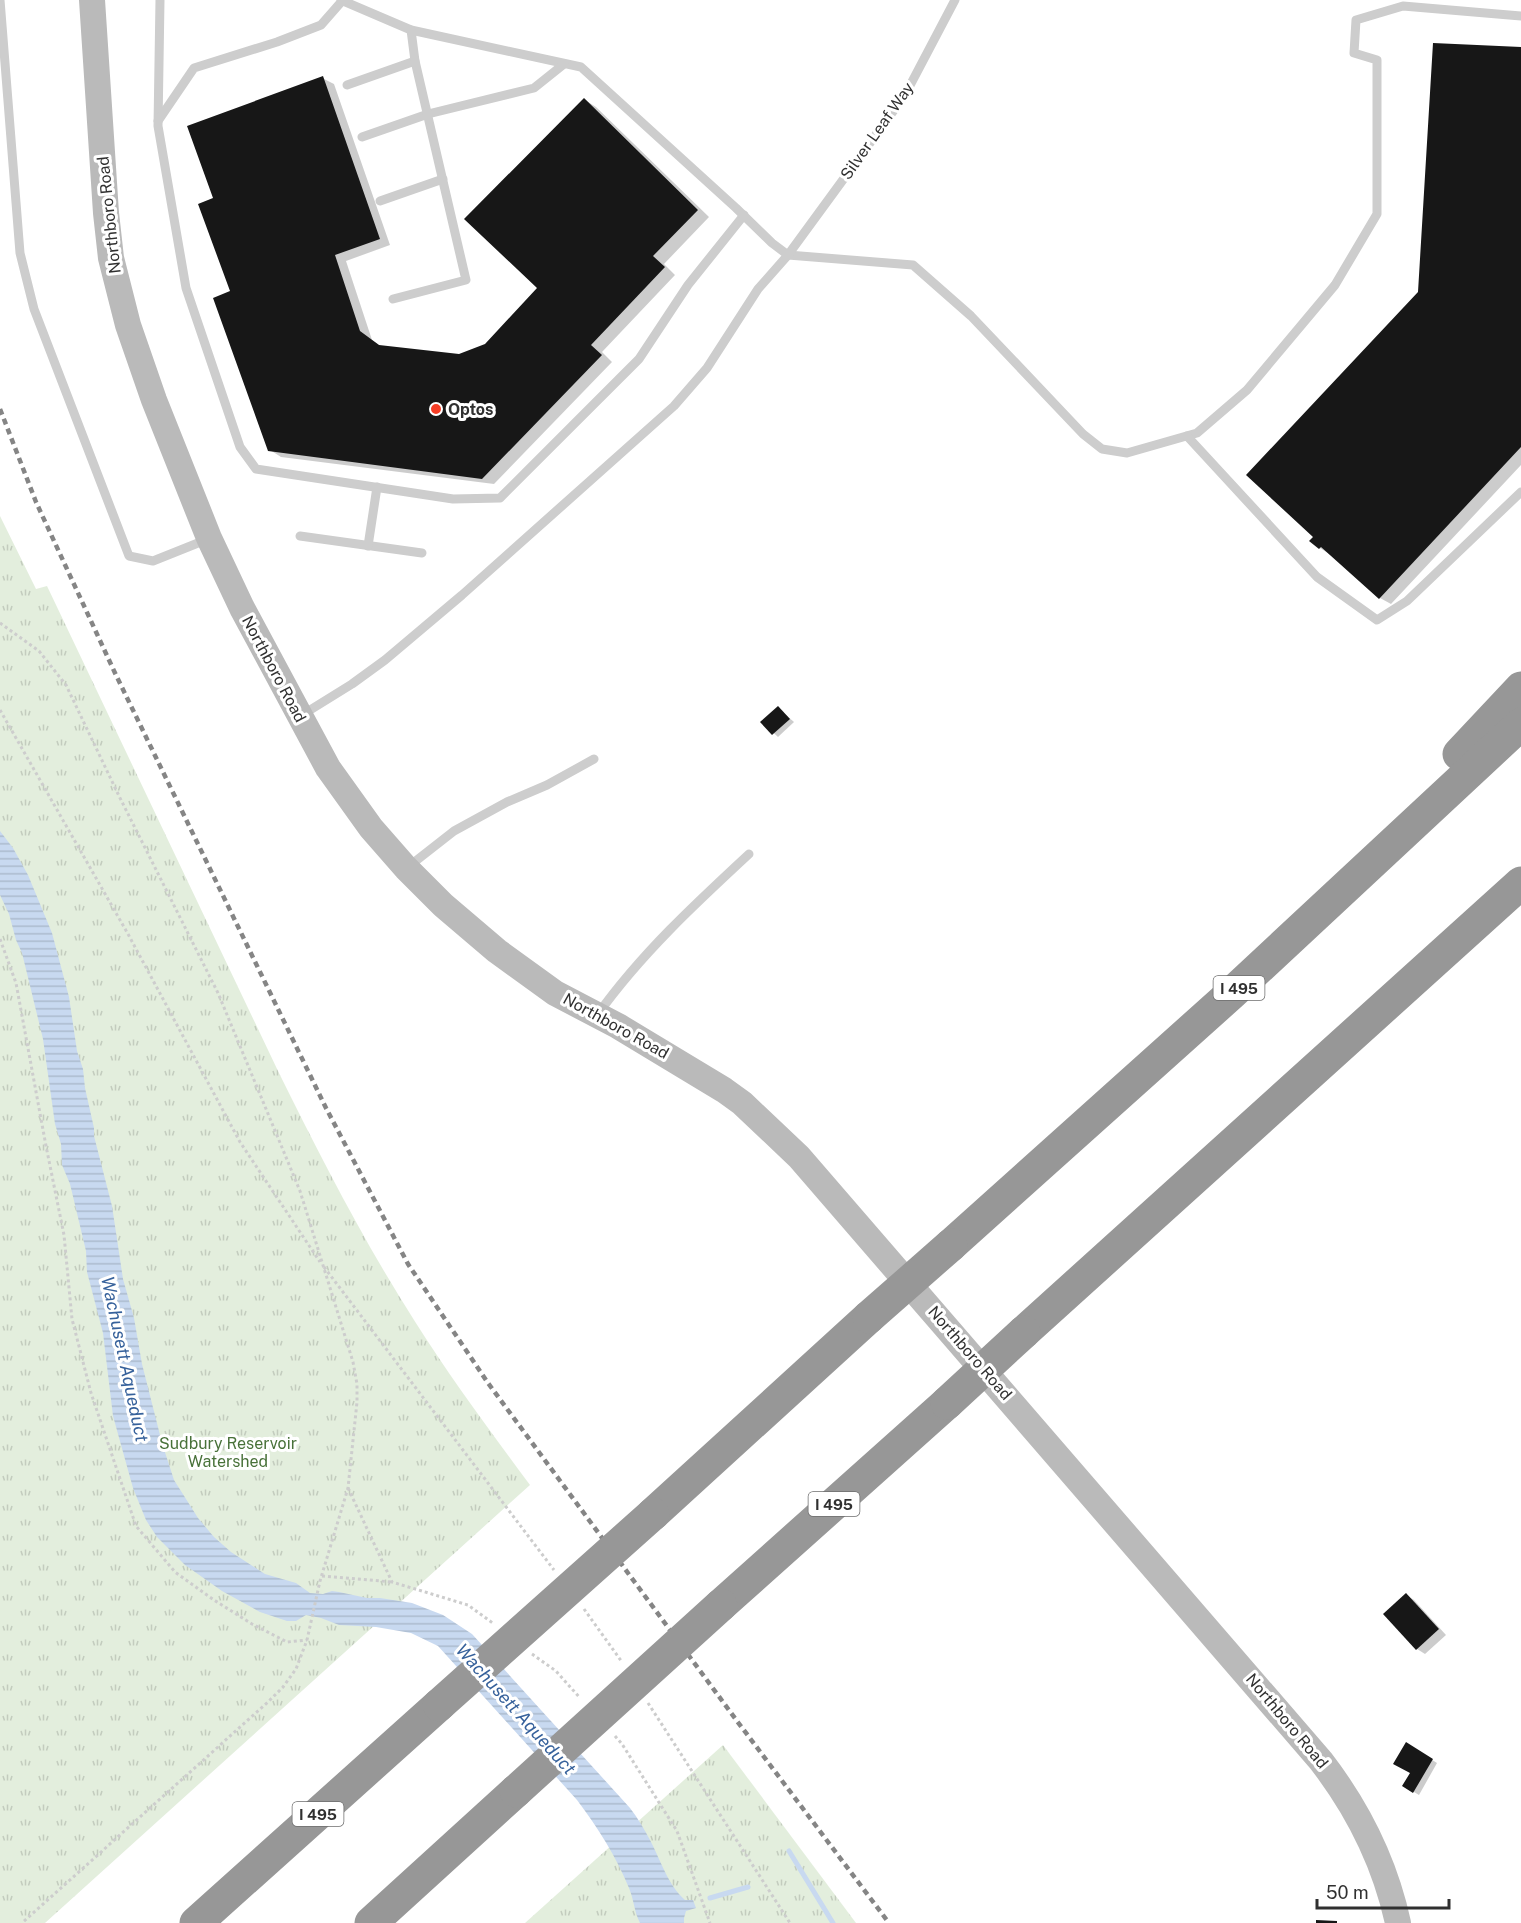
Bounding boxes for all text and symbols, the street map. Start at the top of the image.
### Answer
street label: Silver Leaf Way [836,78,918,183]
street label: Northboro Road [93,155,125,275]
place label: Optos [448,400,493,419]
marker: Optos [429,402,443,416]
street label: Northboro Road [238,612,310,726]
road number: I 495 [1214,976,1264,1000]
street label: Northboro Road [560,989,672,1063]
water label: Wachusett Aqueduct [97,1274,153,1444]
street label: Northboro Road [924,1302,1016,1404]
park label: Sudbury Reservoir Watershed [159,1434,297,1471]
road number: I 495 [808,1492,860,1516]
water label: Wachusett Aqueduct [452,1639,580,1779]
street label: Northboro Road [1242,1670,1332,1772]
road number: I 495 [292,1802,344,1826]
scale bar [1317,1872,1449,1910]
text: 50 m [1326,1882,1369,1903]

